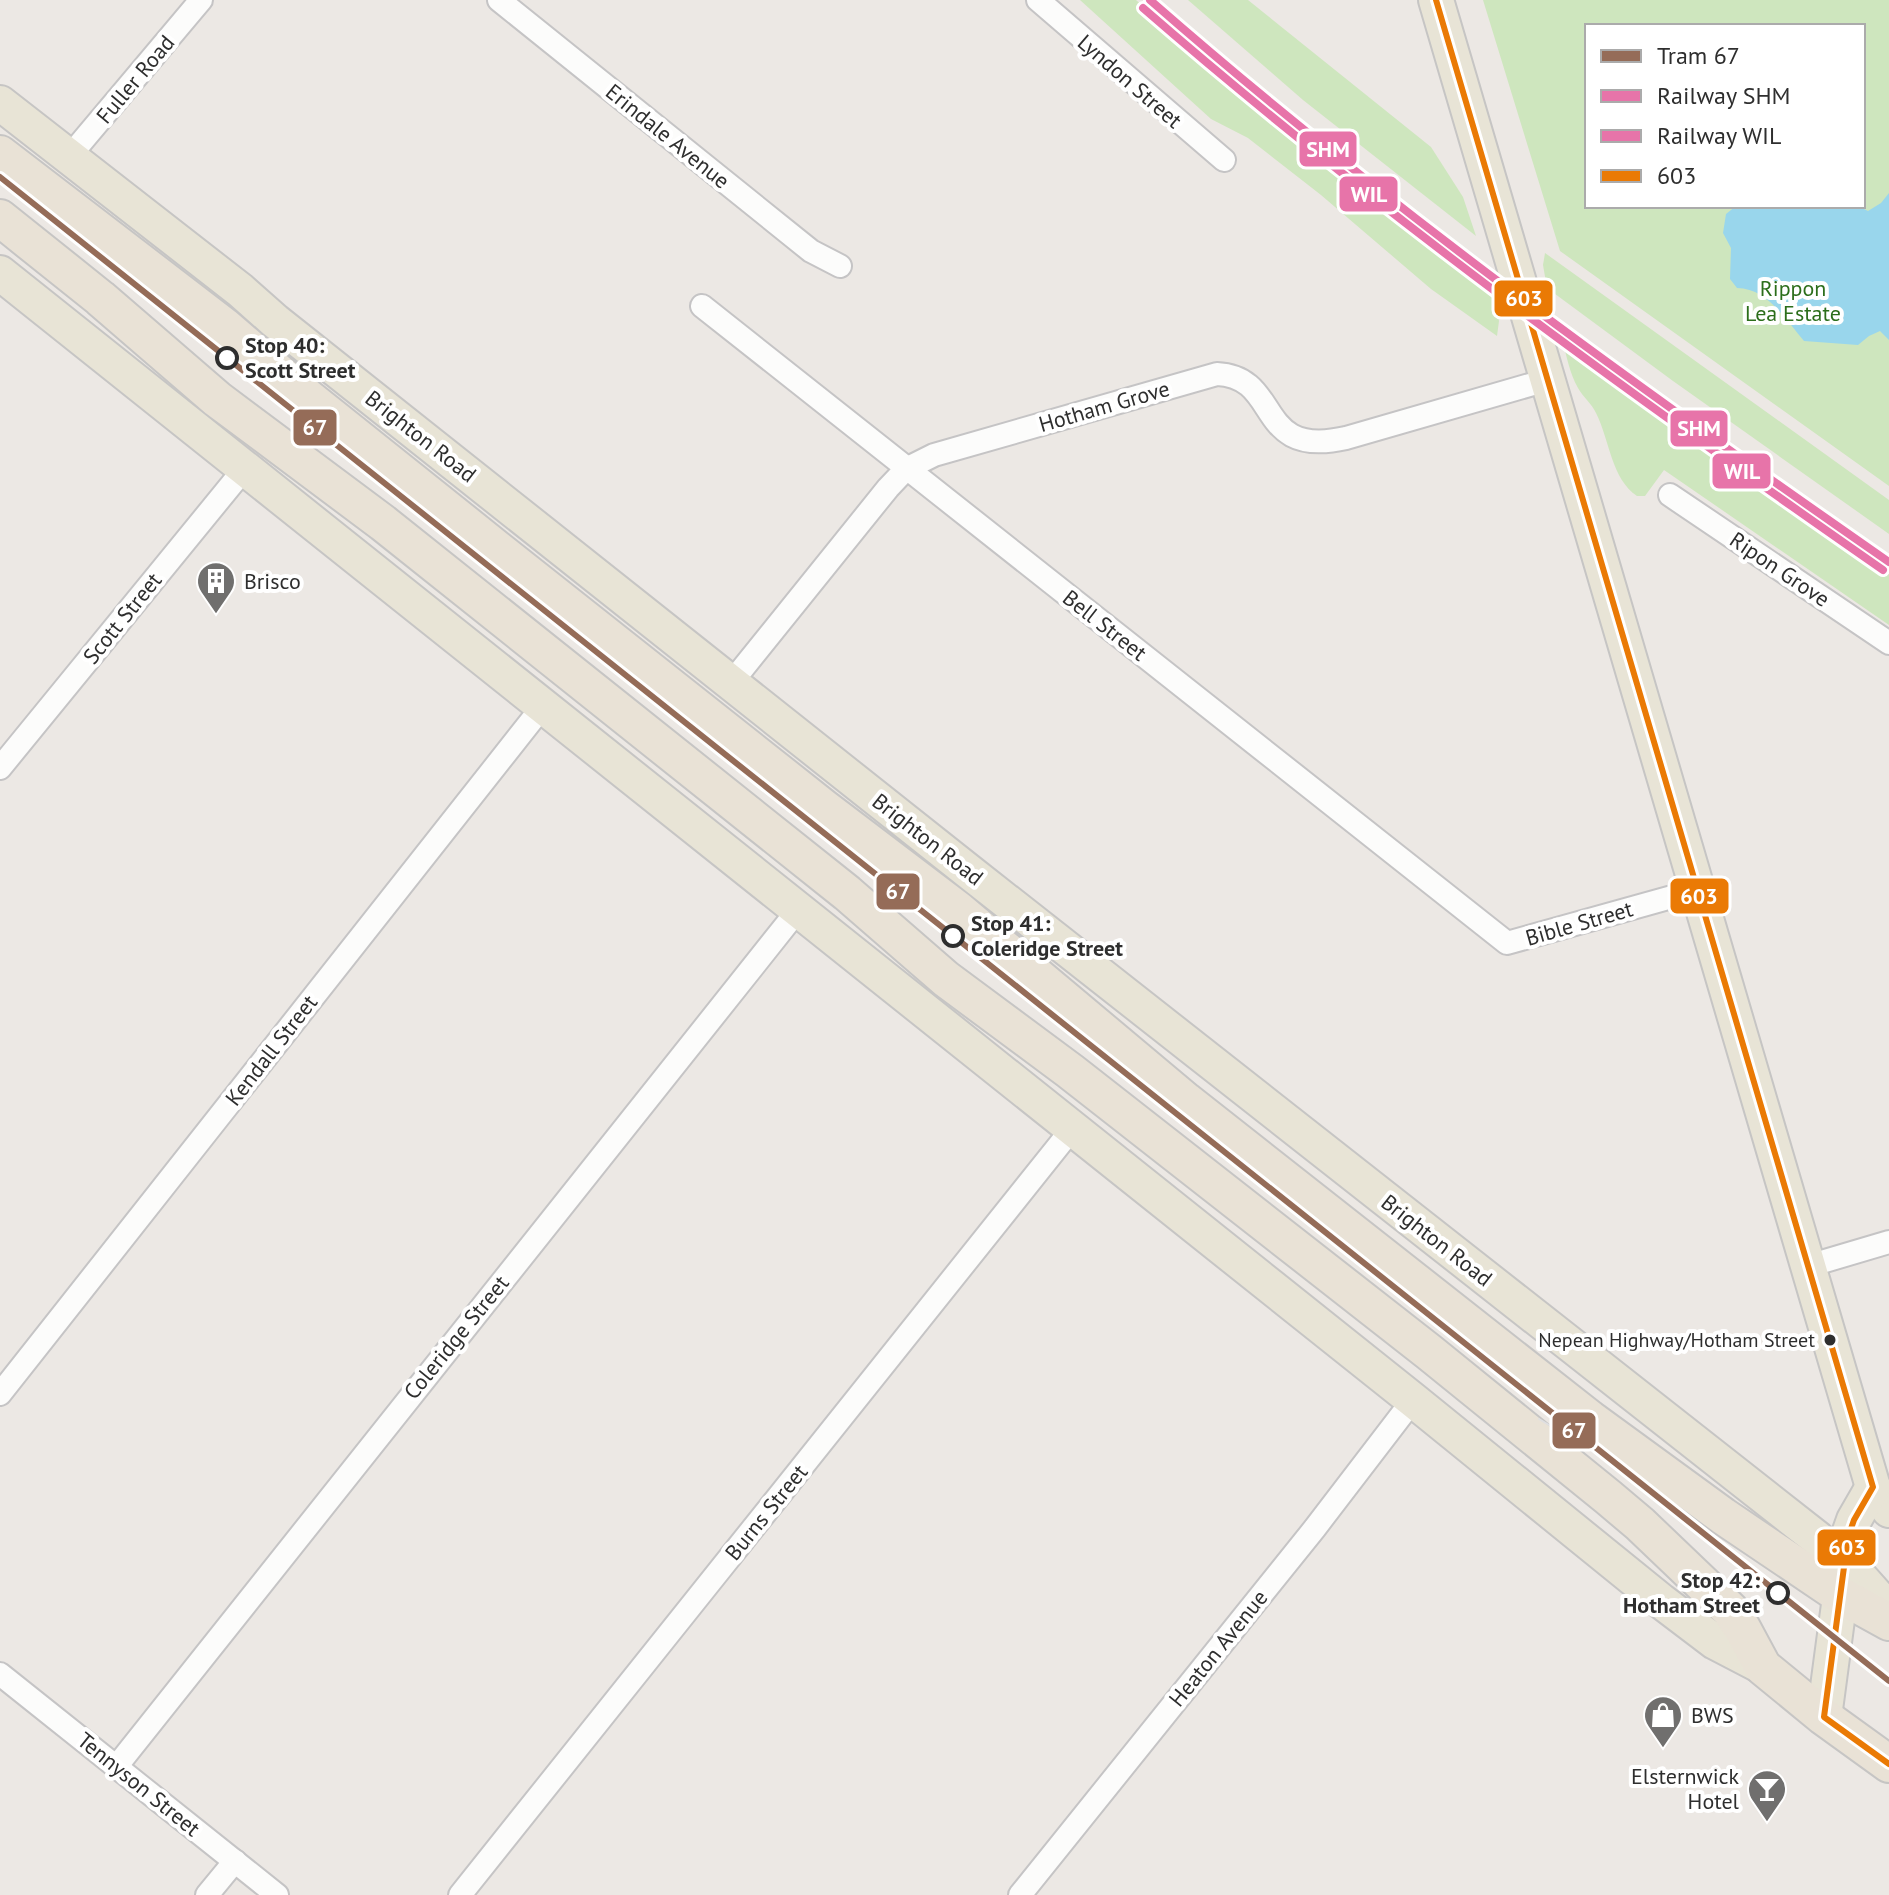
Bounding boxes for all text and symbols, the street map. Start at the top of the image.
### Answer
legend [1585,24,1865,208]
street label: Lyndon Street [1072,28,1188,134]
street label: Fuller Road [90,29,180,129]
text: Tram 67 [1657,40,1740,71]
street label: Erindale Avenue [600,77,736,195]
text: Railway SHM [1657,80,1791,111]
text: Railway WIL [1657,120,1781,151]
line badge: SHM [1298,130,1358,168]
text: SHM [1306,135,1350,163]
text: 603 [1657,160,1696,191]
line badge: WIL [1338,175,1399,213]
text: WIL [1351,180,1388,208]
park label: Rippon Lea Estate [1745,274,1841,327]
line badge: 603 [1493,279,1554,318]
text: 603 [1505,284,1543,312]
place label: Stop 40: Scott Street [245,331,356,384]
marker: Stop 40: Scott Street [216,347,238,369]
street label: Hotham Grove [1035,374,1173,438]
street label: Brighton Road [360,384,482,488]
line badge: 67 [292,408,338,447]
line badge: SHM [1669,409,1729,448]
text: 67 [303,413,327,441]
text: SHM [1677,414,1721,442]
line badge: WIL [1711,452,1772,490]
text: WIL [1724,457,1761,485]
street label: Ripon Grove [1725,525,1835,613]
building icon: Brisco [195,560,237,615]
street label: Scott Street [77,566,168,670]
place label: Brisco [244,567,301,595]
street label: Bell Street [1057,584,1153,667]
street label: Brighton Road [867,787,989,891]
line badge: 67 [875,872,921,911]
text: 67 [886,877,910,905]
line badge: 603 [1669,877,1730,915]
text: 603 [1680,882,1718,910]
street label: Bible Street [1522,894,1636,952]
place label: Stop 41: Coleridge Street [971,909,1123,962]
marker: Stop 41: Coleridge Street [942,925,964,947]
street label: Kendall Street [219,988,323,1111]
street label: Brighton Road [1376,1188,1498,1292]
street label: Coleridge Street [397,1269,515,1405]
place label: Nepean Highway/Hotham Street [1538,1327,1815,1353]
marker: Nepean Highway/Hotham Street [1822,1332,1838,1348]
line badge: 67 [1551,1411,1597,1450]
text: 67 [1562,1416,1586,1444]
street label: Burns Street [719,1458,814,1566]
line badge: 603 [1816,1528,1877,1567]
text: 603 [1828,1533,1866,1561]
place label: Stop 42: Hotham Street [1623,1566,1760,1619]
marker: Stop 42: Hotham Street [1767,1582,1789,1604]
street label: Heaton Avenue [1163,1584,1273,1712]
shop icon: BWS [1642,1694,1684,1749]
place label: BWS [1691,1701,1734,1729]
street label: Tennyson Street [72,1726,207,1842]
place label: Elsternwick Hotel [1631,1762,1740,1815]
bar icon: Elsternwick Hotel [1746,1768,1788,1823]

